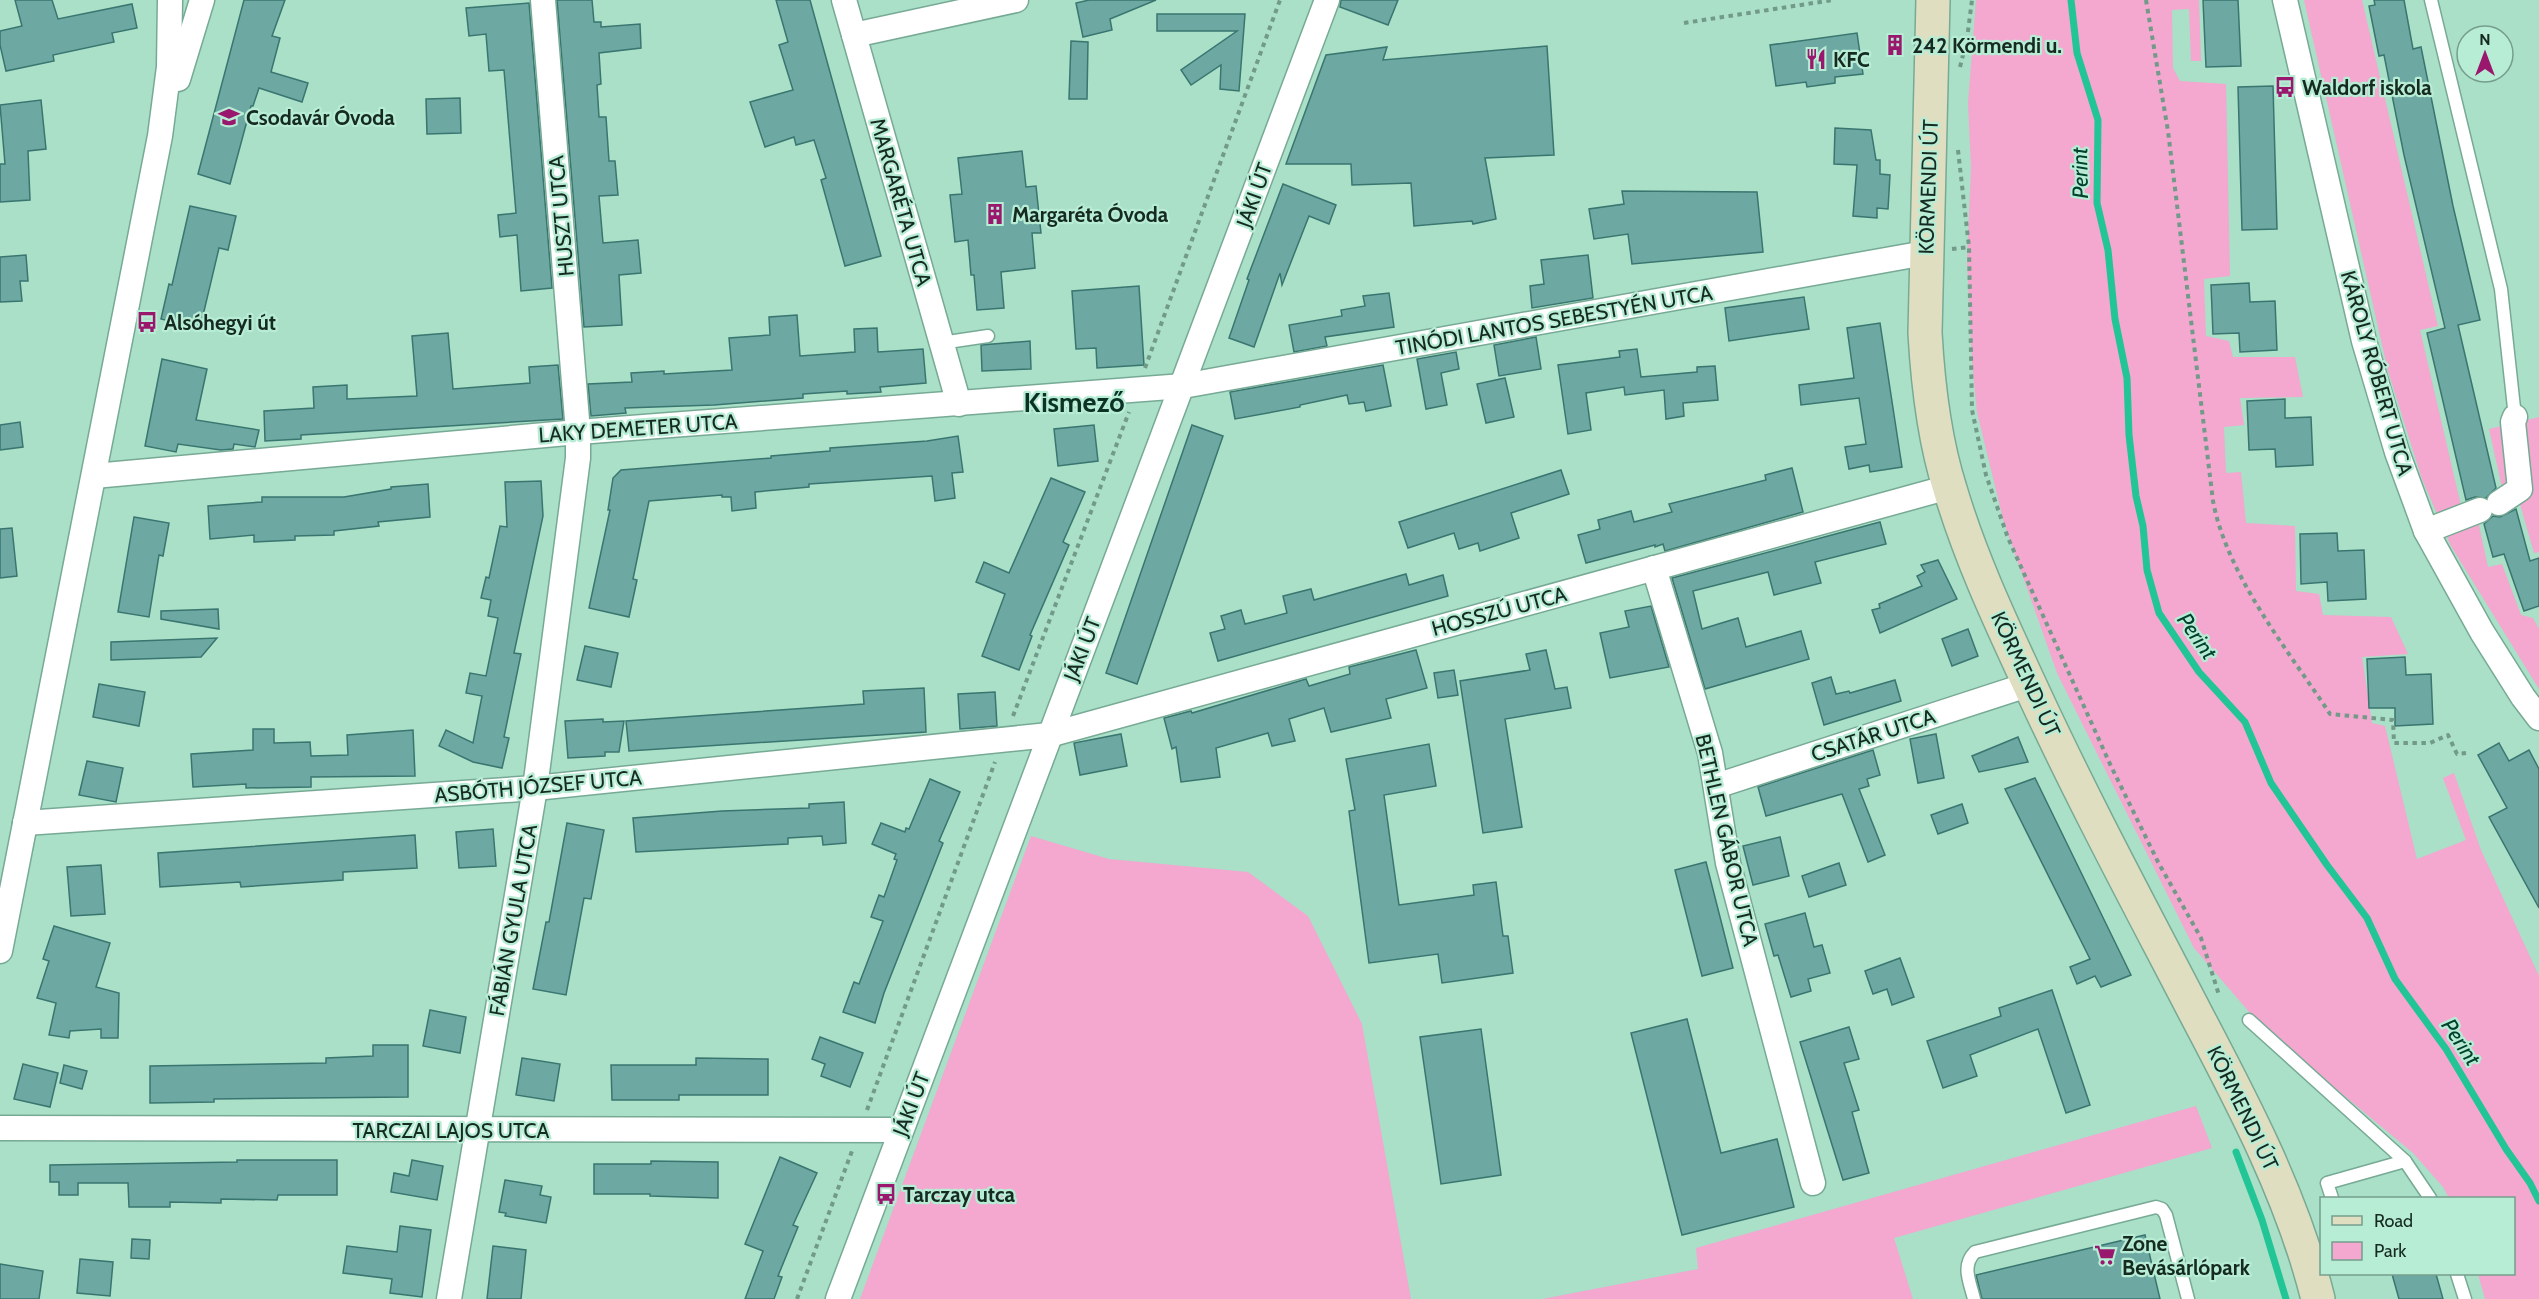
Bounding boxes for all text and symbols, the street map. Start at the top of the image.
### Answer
north arrow [2455,24,2515,84]
text: N [2479,30,2491,49]
building icon: 242 Körmendi u. [1883,33,1907,57]
place label: 242 Körmendi u. [1912,33,2062,58]
restaurant icon: KFC [1804,47,1828,71]
place label: KFC [1833,47,1870,72]
bus stop icon: Waldorf iskola [2273,75,2297,99]
place label: Waldorf iskola [2302,75,2432,100]
school or university icon: Csodavár Óvoda [217,105,241,129]
place label: Csodavár Óvoda [246,105,395,130]
street label: MARGARÉTA UTCA [865,115,937,289]
street label: KÖRMENDI ÚT [1913,119,1943,255]
water label: Perint [2066,146,2094,199]
street label: HUSZT UTCA [543,154,579,278]
street label: JÁKI ÚT [1231,159,1277,232]
building icon: Margaréta Óvoda [983,202,1007,226]
place label: Margaréta Óvoda [1012,202,1169,227]
street label: KÁROLY RÓBERT UTCA [2336,268,2418,478]
street label: TINÓDI LANTOS SEBESTYÉN UTCA [1394,280,1714,360]
bus stop icon: Alsóhegyi út [135,310,159,334]
place label: Alsóhegyi út [164,310,276,335]
district label: Kismező [1023,386,1125,419]
street label: LAKY DEMETER UTCA [538,409,738,447]
street label: HOSSZÚ UTCA [1429,581,1569,641]
street label: KÖRMENDI ÚT [1986,607,2066,741]
water label: Perint [2171,607,2223,666]
street label: JÁKI ÚT [1058,613,1106,686]
street label: CSATÁR UTCA [1808,703,1938,767]
street label: BETHLEN GÁBOR UTCA [1690,732,1764,948]
street label: ASBÓTH JÓZSEF UTCA [433,764,643,808]
street label: FÁBIÁN GYULA UTCA [484,822,542,1018]
water label: Perint [2436,1013,2487,1072]
street label: KÖRMENDI ÚT [2202,1042,2284,1174]
street label: JÁKI ÚT [887,1068,935,1141]
street label: TARCZAI LAJOS UTCA [353,1118,550,1143]
bus stop icon: Tarczay utca [874,1182,898,1206]
place label: Tarczay utca [903,1182,1016,1207]
legend [2320,1197,2515,1275]
text: Road [2374,1210,2413,1232]
place label: Zone Bevásárlópark [2122,1231,2251,1280]
text: Park [2374,1240,2407,1262]
supermarket icon: Zone Bevásárlópark [2093,1243,2117,1267]

